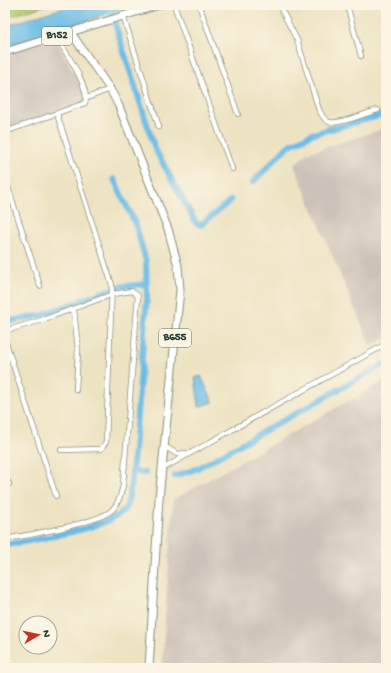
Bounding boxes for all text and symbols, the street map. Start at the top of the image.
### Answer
road number: B152 [42,27,72,45]
road number: B655 [159,329,191,347]
north arrow [18,615,58,655]
text: N [39,629,52,638]

